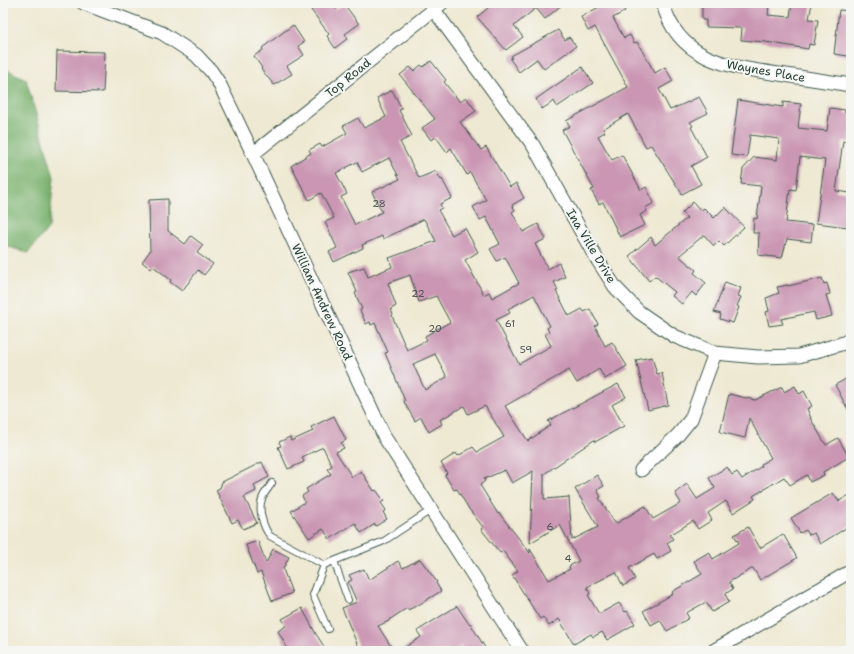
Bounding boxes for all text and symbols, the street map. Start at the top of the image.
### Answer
street label: Top Road [322,54,374,101]
street label: Waynes Place [725,56,807,86]
house number: 28 [372,197,386,210]
street label: Ina Ville Drive [562,206,620,286]
street label: William Andrew Road [288,241,356,363]
house number: 22 [411,287,425,300]
house number: 61 [505,317,515,330]
house number: 20 [428,322,442,335]
house number: 59 [520,343,532,356]
house number: 6 [547,520,554,533]
house number: 4 [565,552,572,565]

